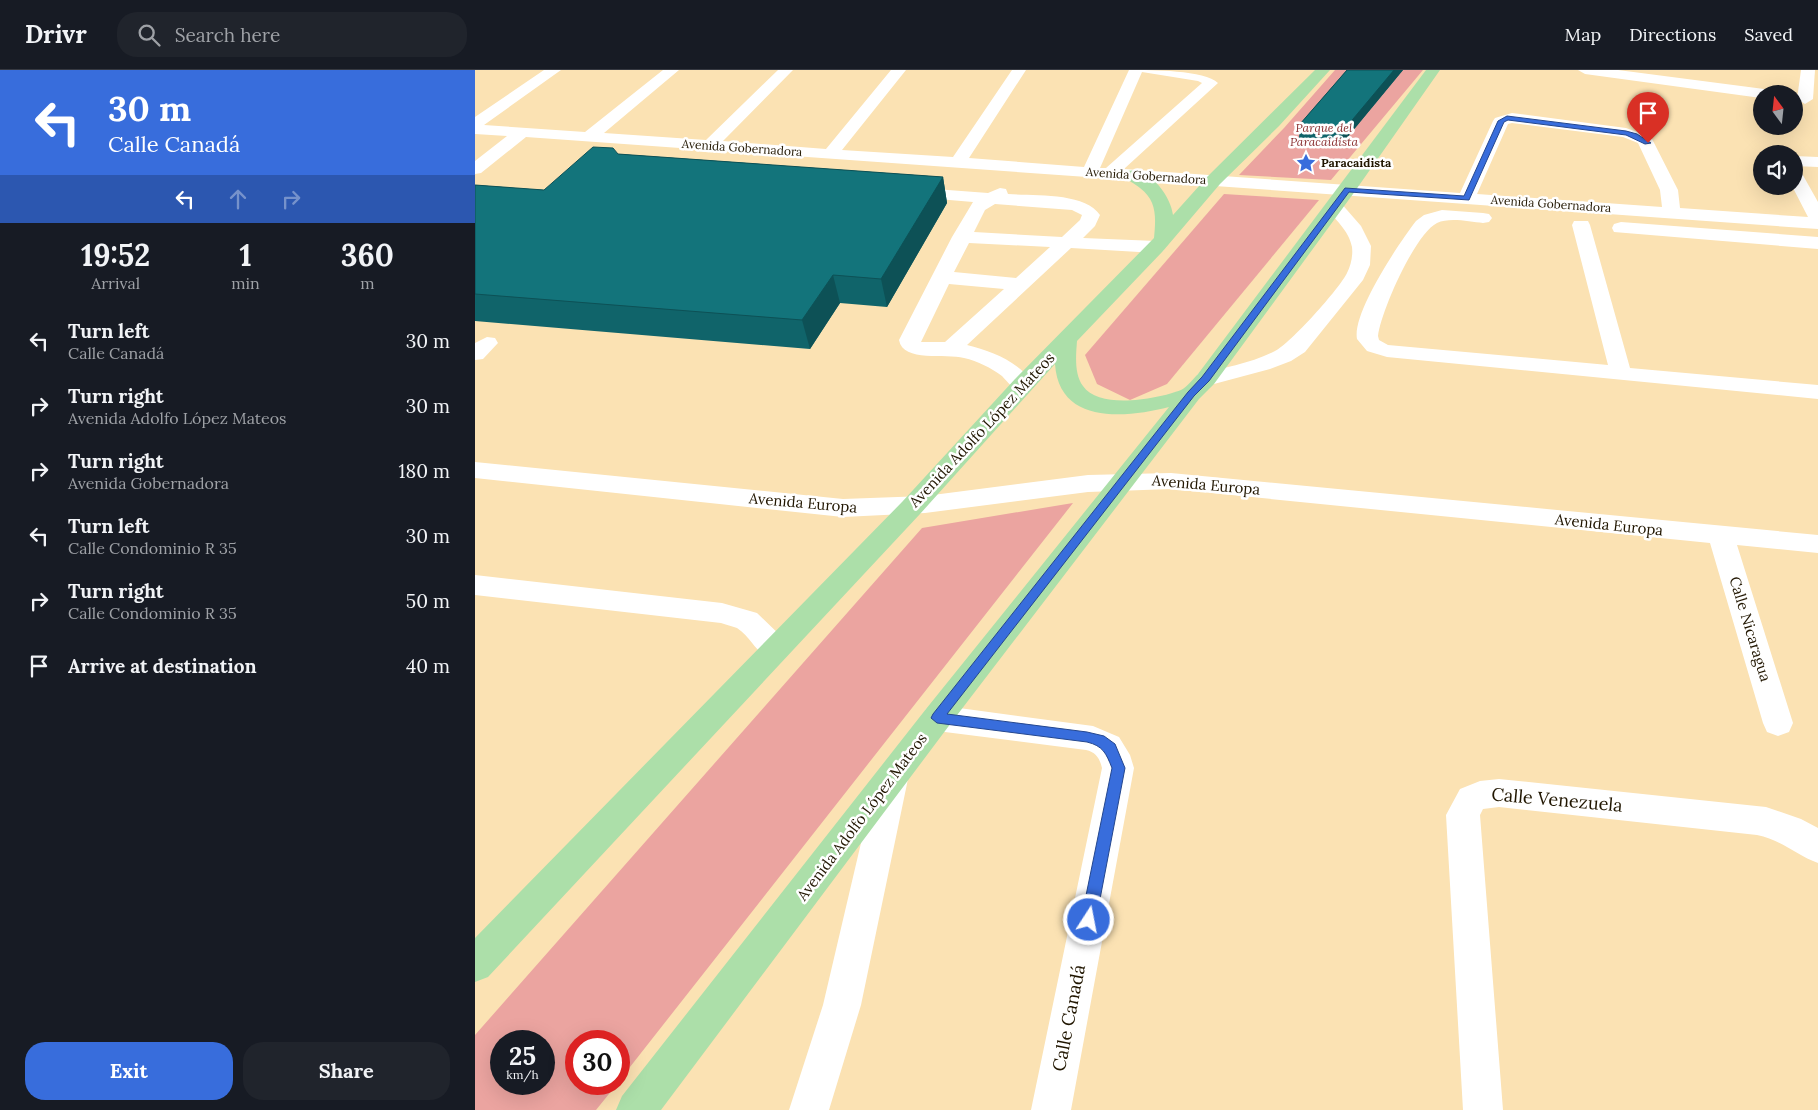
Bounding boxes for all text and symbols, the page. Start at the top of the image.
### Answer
search box [117,12,467,57]
text: Drivr [25,19,87,50]
icon: search [135,21,163,49]
text: Search here [175,23,280,47]
text: Map [1565,23,1601,46]
text: Directions [1629,23,1716,46]
text: Saved [1744,23,1793,46]
north arrow [1753,85,1803,135]
map controls [1753,85,1803,195]
text: 30 m [108,86,191,131]
icon: left [25,90,90,155]
pin [1627,92,1669,143]
icon: arrive [1634,99,1662,127]
park label: Parque del Paracaidista [1290,120,1358,149]
text: Calle Canadá [108,130,240,158]
street label: Avenida Gobernadora [680,136,803,159]
button: sound [1753,145,1803,195]
place icon: Paracaidista [1295,152,1317,174]
place label: Paracaidista [1321,155,1392,170]
street label: Avenida Gobernadora [1084,164,1207,187]
icon: left [171,185,199,213]
icon: ahead [224,185,252,213]
icon: right [277,185,305,213]
street label: Avenida Gobernadora [1489,192,1612,215]
text: 19:52 [81,236,150,274]
text: 1 [239,236,252,274]
text: 360 [341,236,394,274]
text: Arrival [91,273,140,293]
text: min [231,273,260,293]
text: m [360,273,375,293]
text: Turn left [68,319,149,343]
icon: left [25,327,53,355]
text: 30 m [406,329,450,353]
text: Calle Canadá [68,343,164,363]
street label: Avenida Adolfo López Mateos [904,348,1058,512]
text: Turn right [68,384,164,408]
icon: right [25,392,53,420]
text: 30 m [406,394,450,418]
text: Avenida Adolfo López Mateos [68,408,286,428]
text: Turn right [68,449,164,473]
icon: right [25,457,53,485]
text: 180 m [399,459,450,483]
street label: Avenida Europa [1150,470,1261,499]
text: Avenida Gobernadora [68,473,229,493]
street label: Avenida Europa [747,488,858,517]
street label: Avenida Europa [1553,509,1664,540]
text: Turn left [68,514,149,538]
icon: left [25,522,53,550]
text: 30 m [406,524,450,548]
text: Calle Condominio R 35 [68,538,237,558]
street label: Calle Nicaragua [1725,574,1776,684]
text: Turn right [68,579,164,603]
icon: right [25,587,53,615]
text: 50 m [406,589,450,613]
text: Calle Condominio R 35 [68,603,237,623]
icon: arrive [25,652,53,680]
text: Arrive at destination [68,654,257,678]
text: 40 m [406,654,450,678]
street label: Avenida Adolfo López Mateos [792,729,931,905]
street label: Calle Venezuela [1491,782,1624,817]
position arrow [1062,893,1114,945]
street label: Calle Canadá [1047,963,1090,1073]
speed limit sign: 30 [565,1030,630,1095]
text: 25 [509,1040,536,1072]
button: Exit [25,1042,233,1100]
button: Share [243,1042,450,1100]
text: km/h [506,1067,539,1082]

